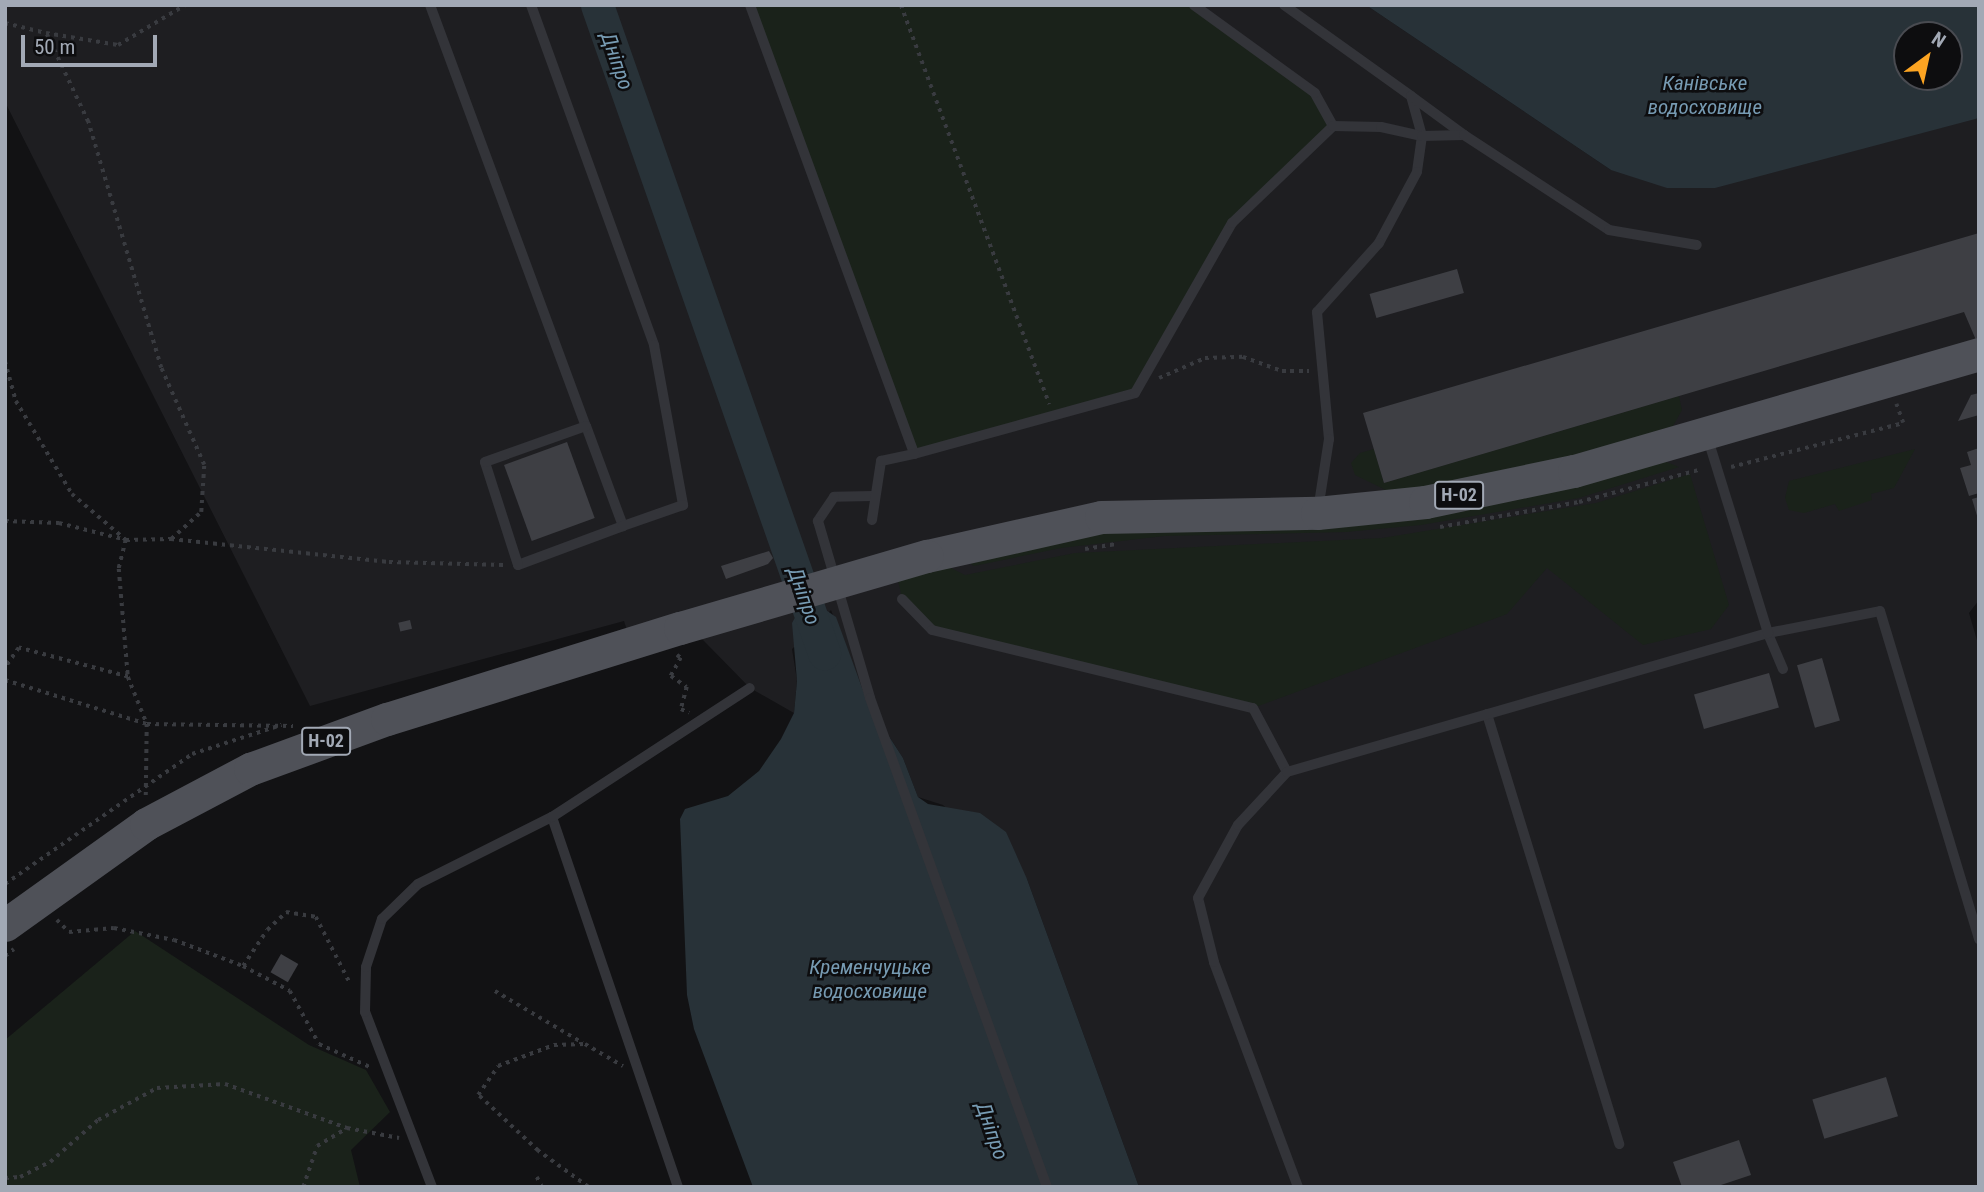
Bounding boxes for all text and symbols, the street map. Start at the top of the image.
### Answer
scale bar [24,21,161,65]
north arrow [1893,21,1963,91]
text: N [1927,27,1950,52]
water label: Дніпро [595,29,639,93]
text: 50 m [34,35,75,59]
water label: Канівське водосховище [1648,70,1762,120]
road number: Н-02 [1433,480,1485,509]
water label: Дніпро [782,564,826,628]
road number: Н-02 [300,726,352,756]
water label: Кременчуцьке водосховище [809,954,931,1004]
water label: Дніпро [970,1099,1014,1163]

